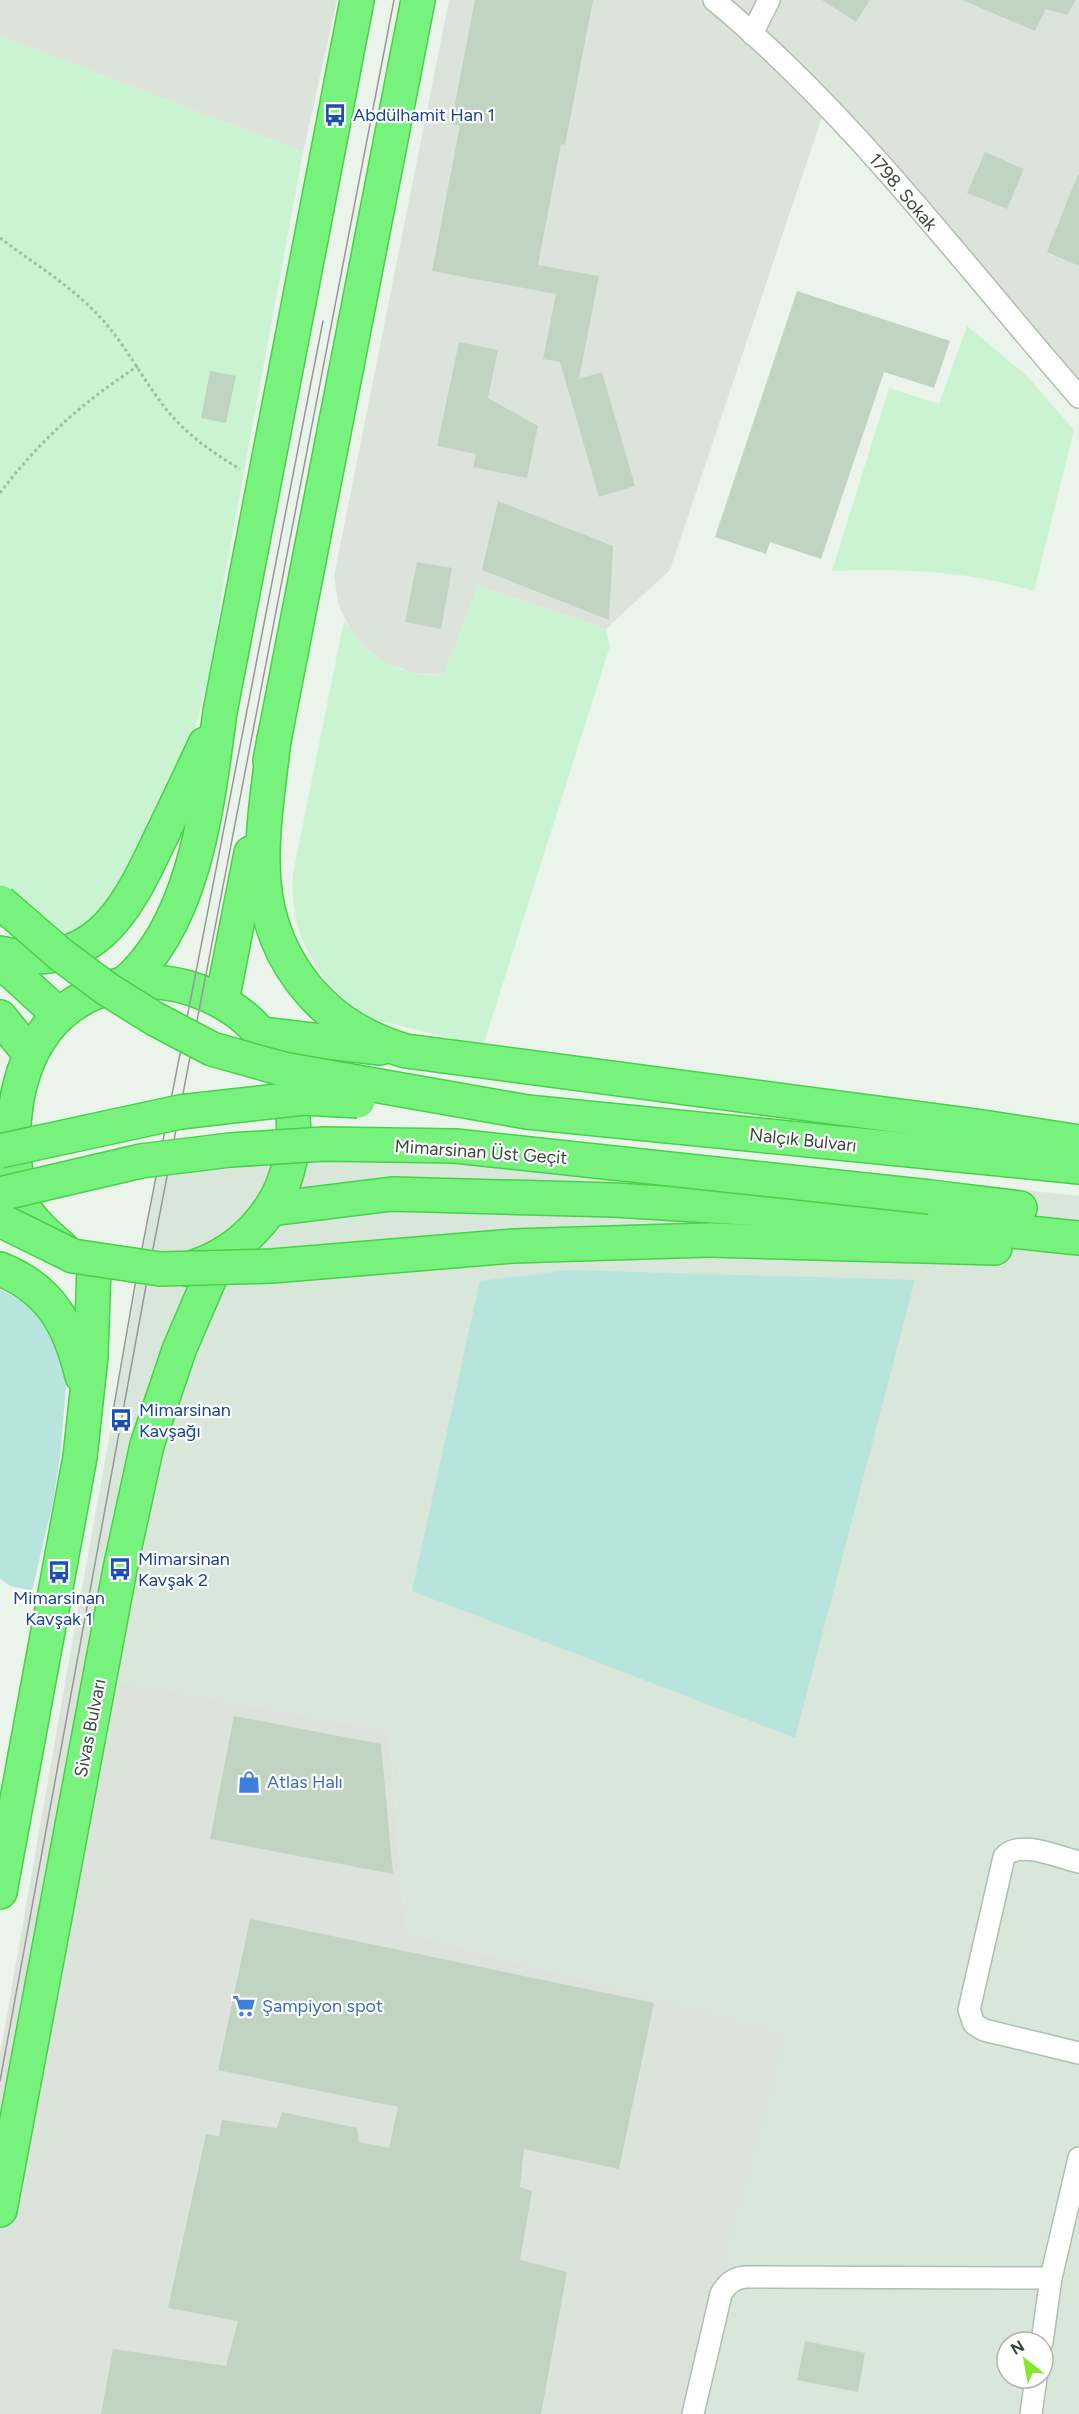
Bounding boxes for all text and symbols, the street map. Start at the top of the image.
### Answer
bus stop icon: Abdülhamit Han 1 [322,102,348,128]
place label: Abdülhamit Han 1 [353,104,495,126]
street label: 1798. Sokak [864,149,942,235]
street label: Nalçık Bulvarı [748,1123,858,1157]
street label: Mimarsinan Üst Geçit [394,1135,568,1169]
place label: Mimarsinan Kavşağı [139,1399,231,1442]
bus stop icon: Mimarsinan Kavşağı [108,1407,134,1433]
place label: Mimarsinan Kavşak 2 [138,1548,230,1591]
bus stop icon: Mimarsinan Kavşak 2 [107,1556,133,1582]
bus stop icon: Mimarsinan Kavşak 1 [46,1559,72,1585]
place label: Mimarsinan Kavşak 1 [13,1587,105,1630]
street label: Sivas Bulvarı [70,1677,110,1779]
shop icon: Atlas Halı [236,1769,262,1795]
place label: Atlas Halı [267,1771,343,1793]
supermarket icon: Şampiyon spot [231,1993,257,2019]
place label: Şampiyon spot [262,1995,383,2017]
north arrow [995,2330,1055,2390]
text: N [1007,2336,1028,2359]

